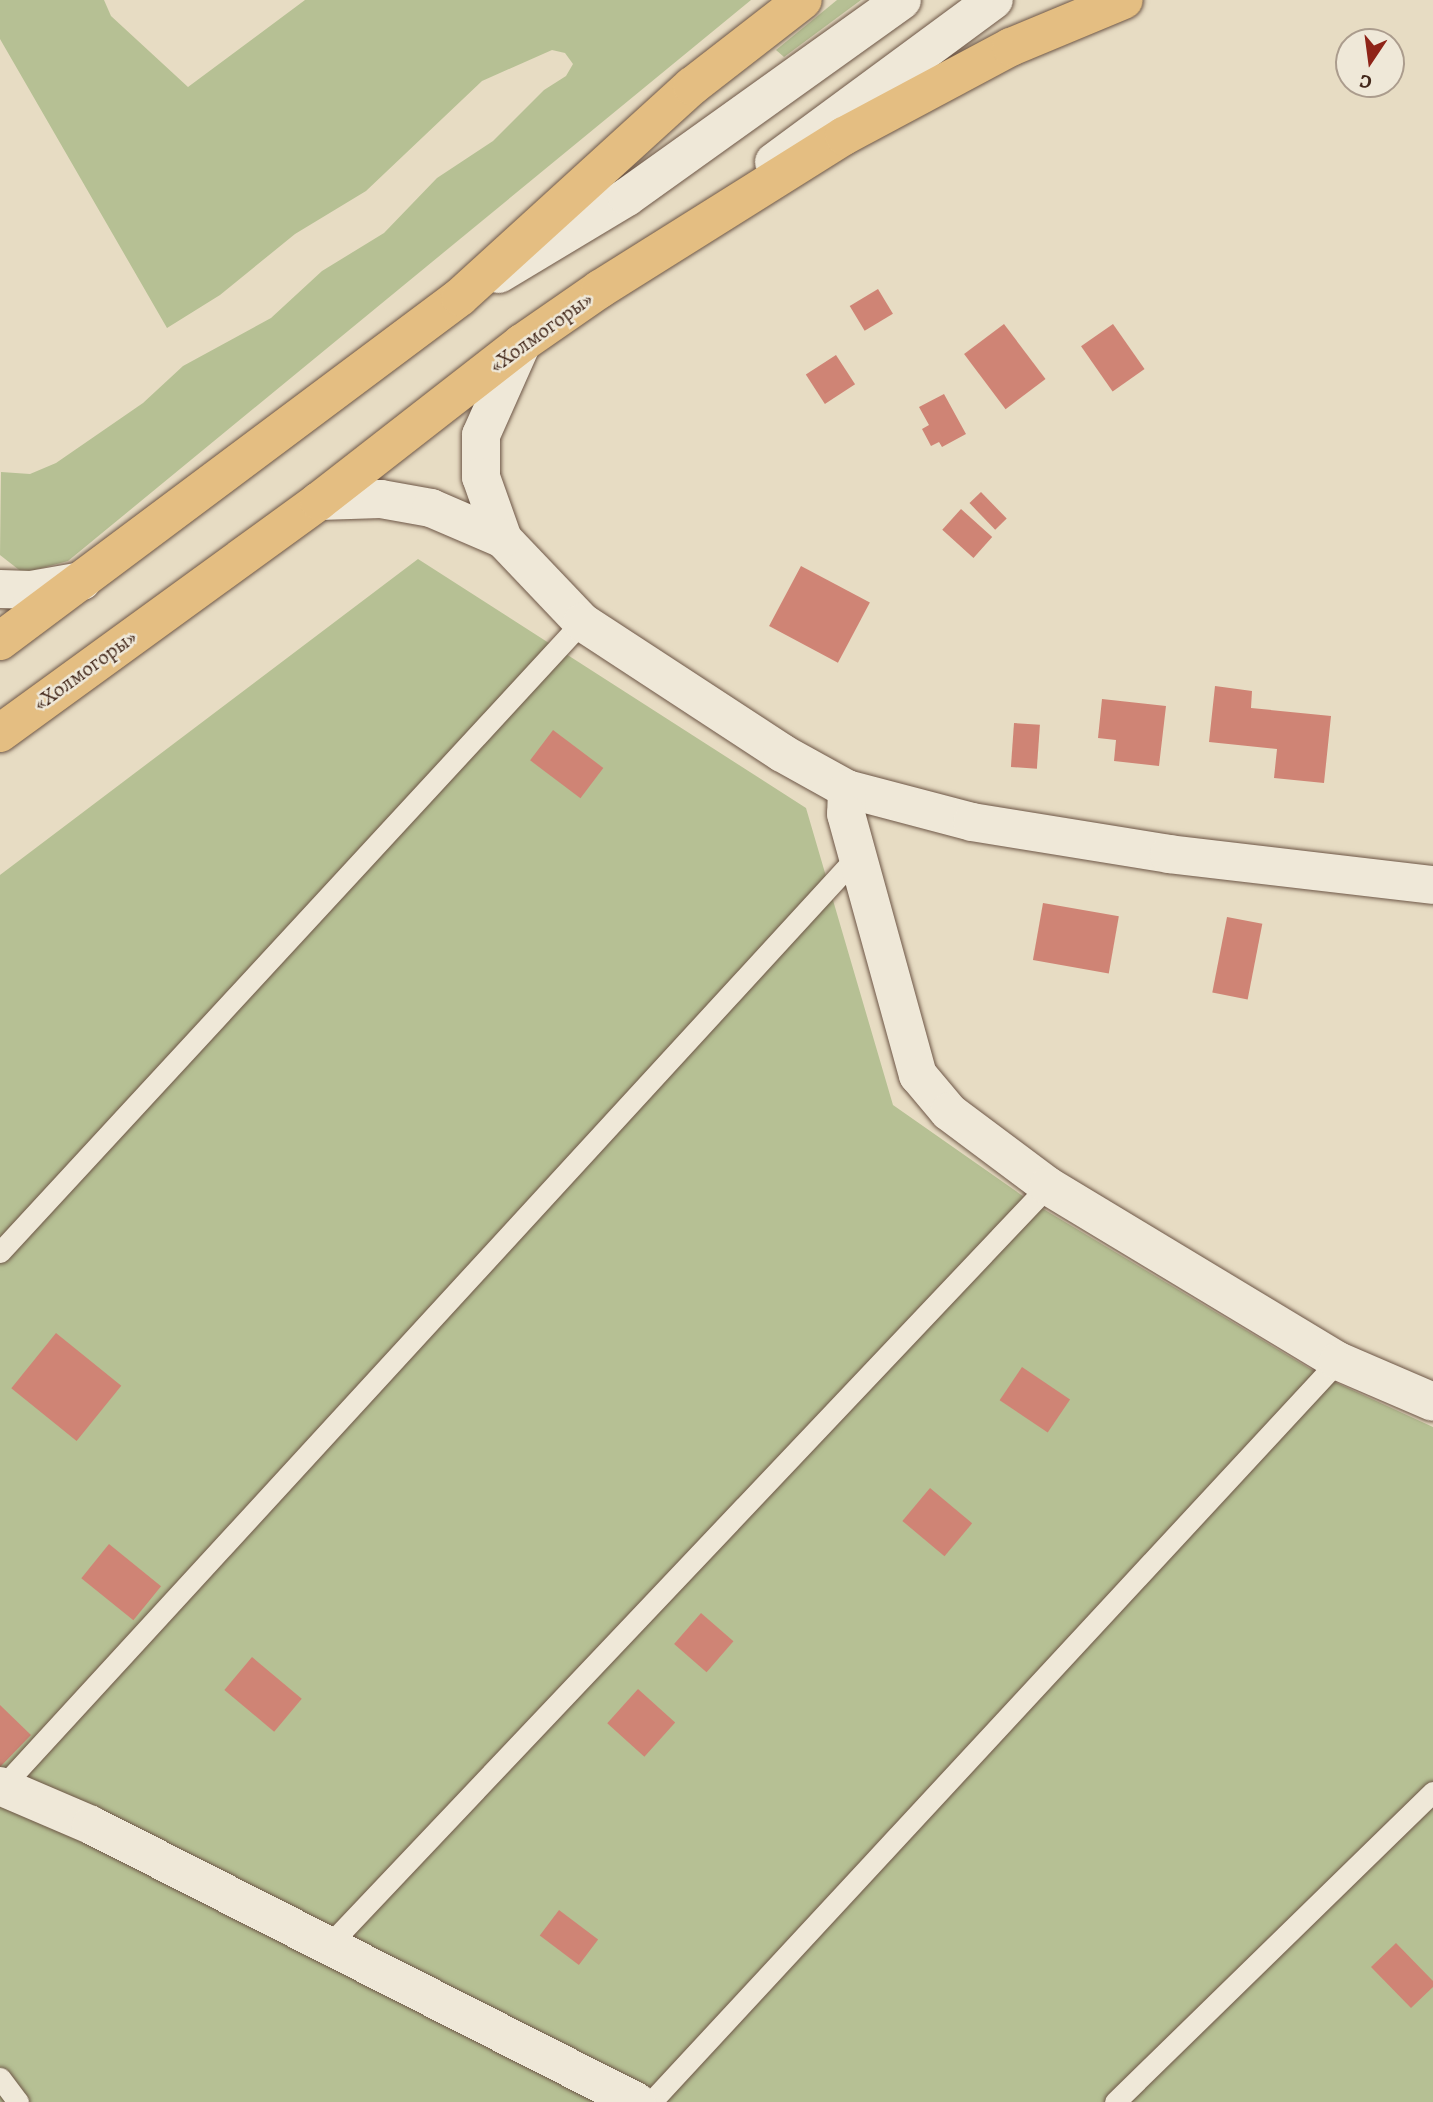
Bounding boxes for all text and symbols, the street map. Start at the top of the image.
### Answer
north arrow [1335,28,1405,98]
text: С [1357,68,1374,95]
street label: «Холмогоры» [485,286,597,378]
street label: «Холмогоры» [29,624,141,716]

